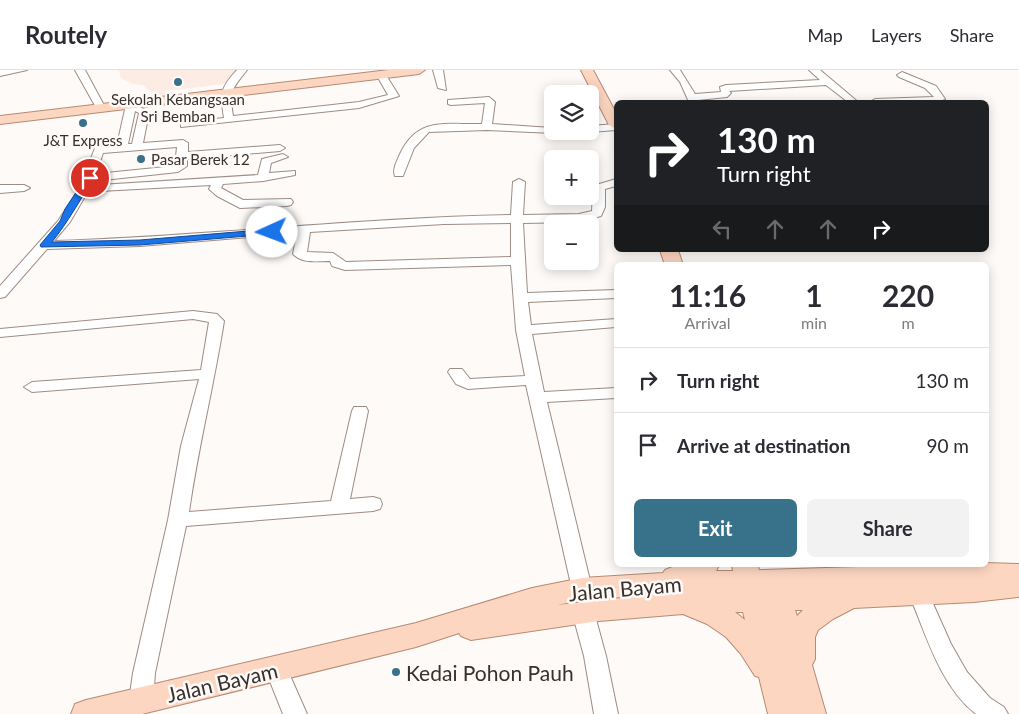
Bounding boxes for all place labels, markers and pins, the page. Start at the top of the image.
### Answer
marker: Sekolah Kebangsaan Sri Bemban [172,76,184,88]
place label: Sekolah Kebangsaan Sri Bemban [111,90,245,125]
marker: J&T Express [77,117,89,129]
place label: J&T Express [43,131,123,149]
place label: Pasar Berek 12 [151,150,250,168]
marker: Pasar Berek 12 [135,153,147,165]
pin [69,157,111,199]
place label: Kedai Pohon Pauh [406,660,574,685]
marker: Kedai Pohon Pauh [390,666,402,678]

